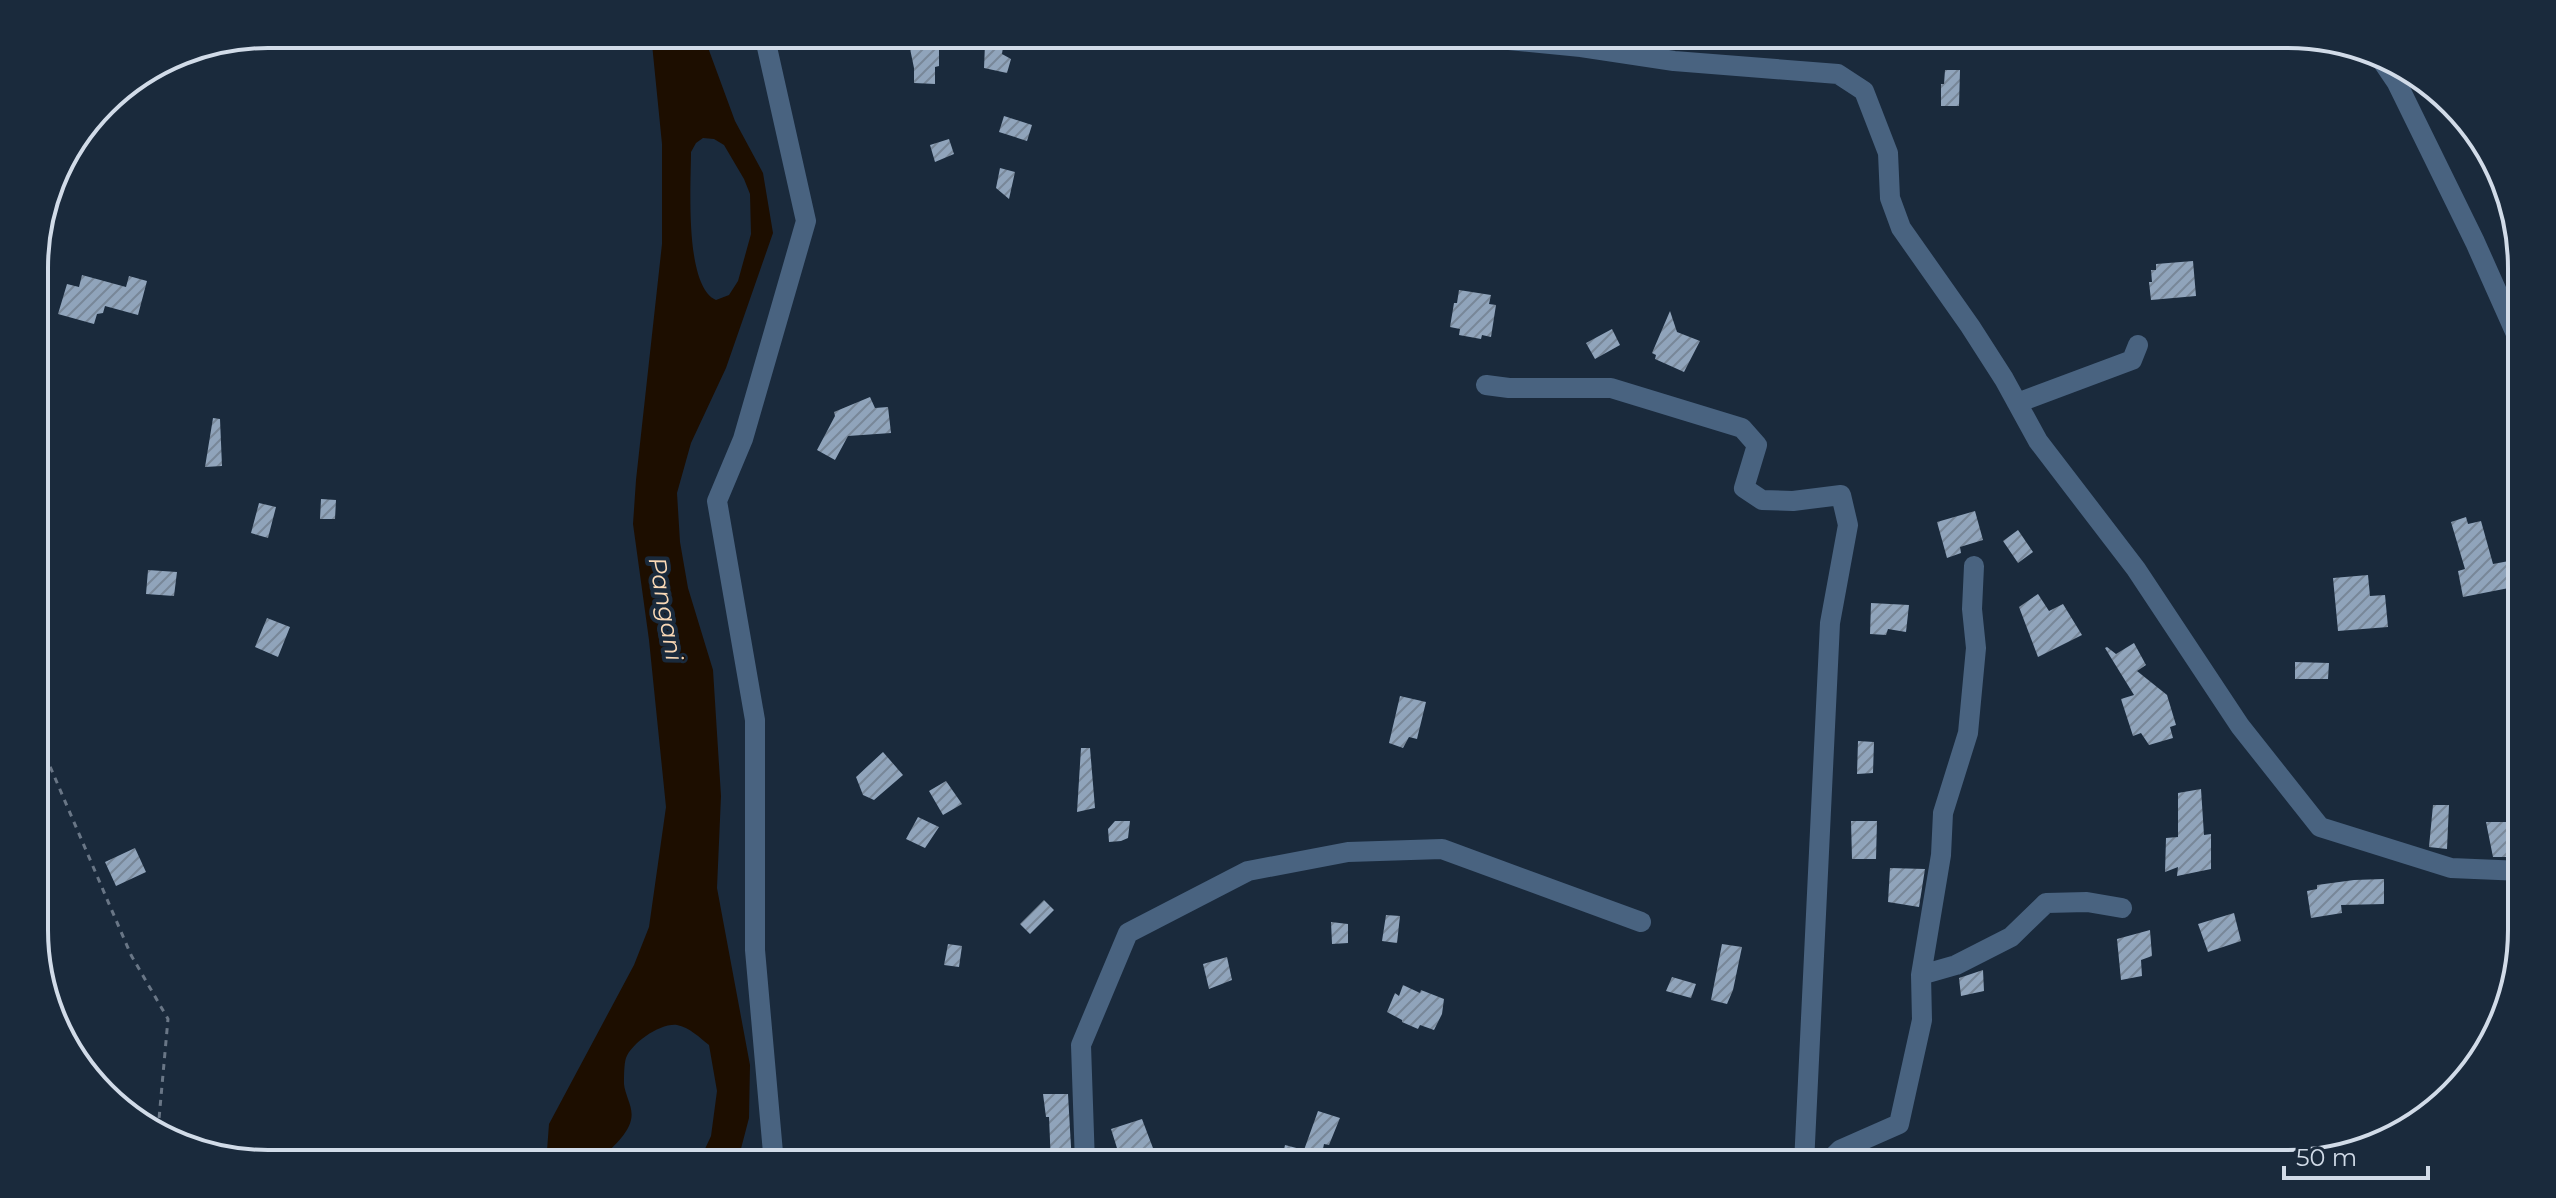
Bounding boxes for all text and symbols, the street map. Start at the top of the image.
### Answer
water label: Pangani [643,555,689,664]
scale bar [2284,1130,2428,1180]
text: 50 m [2296,1143,2357,1172]

